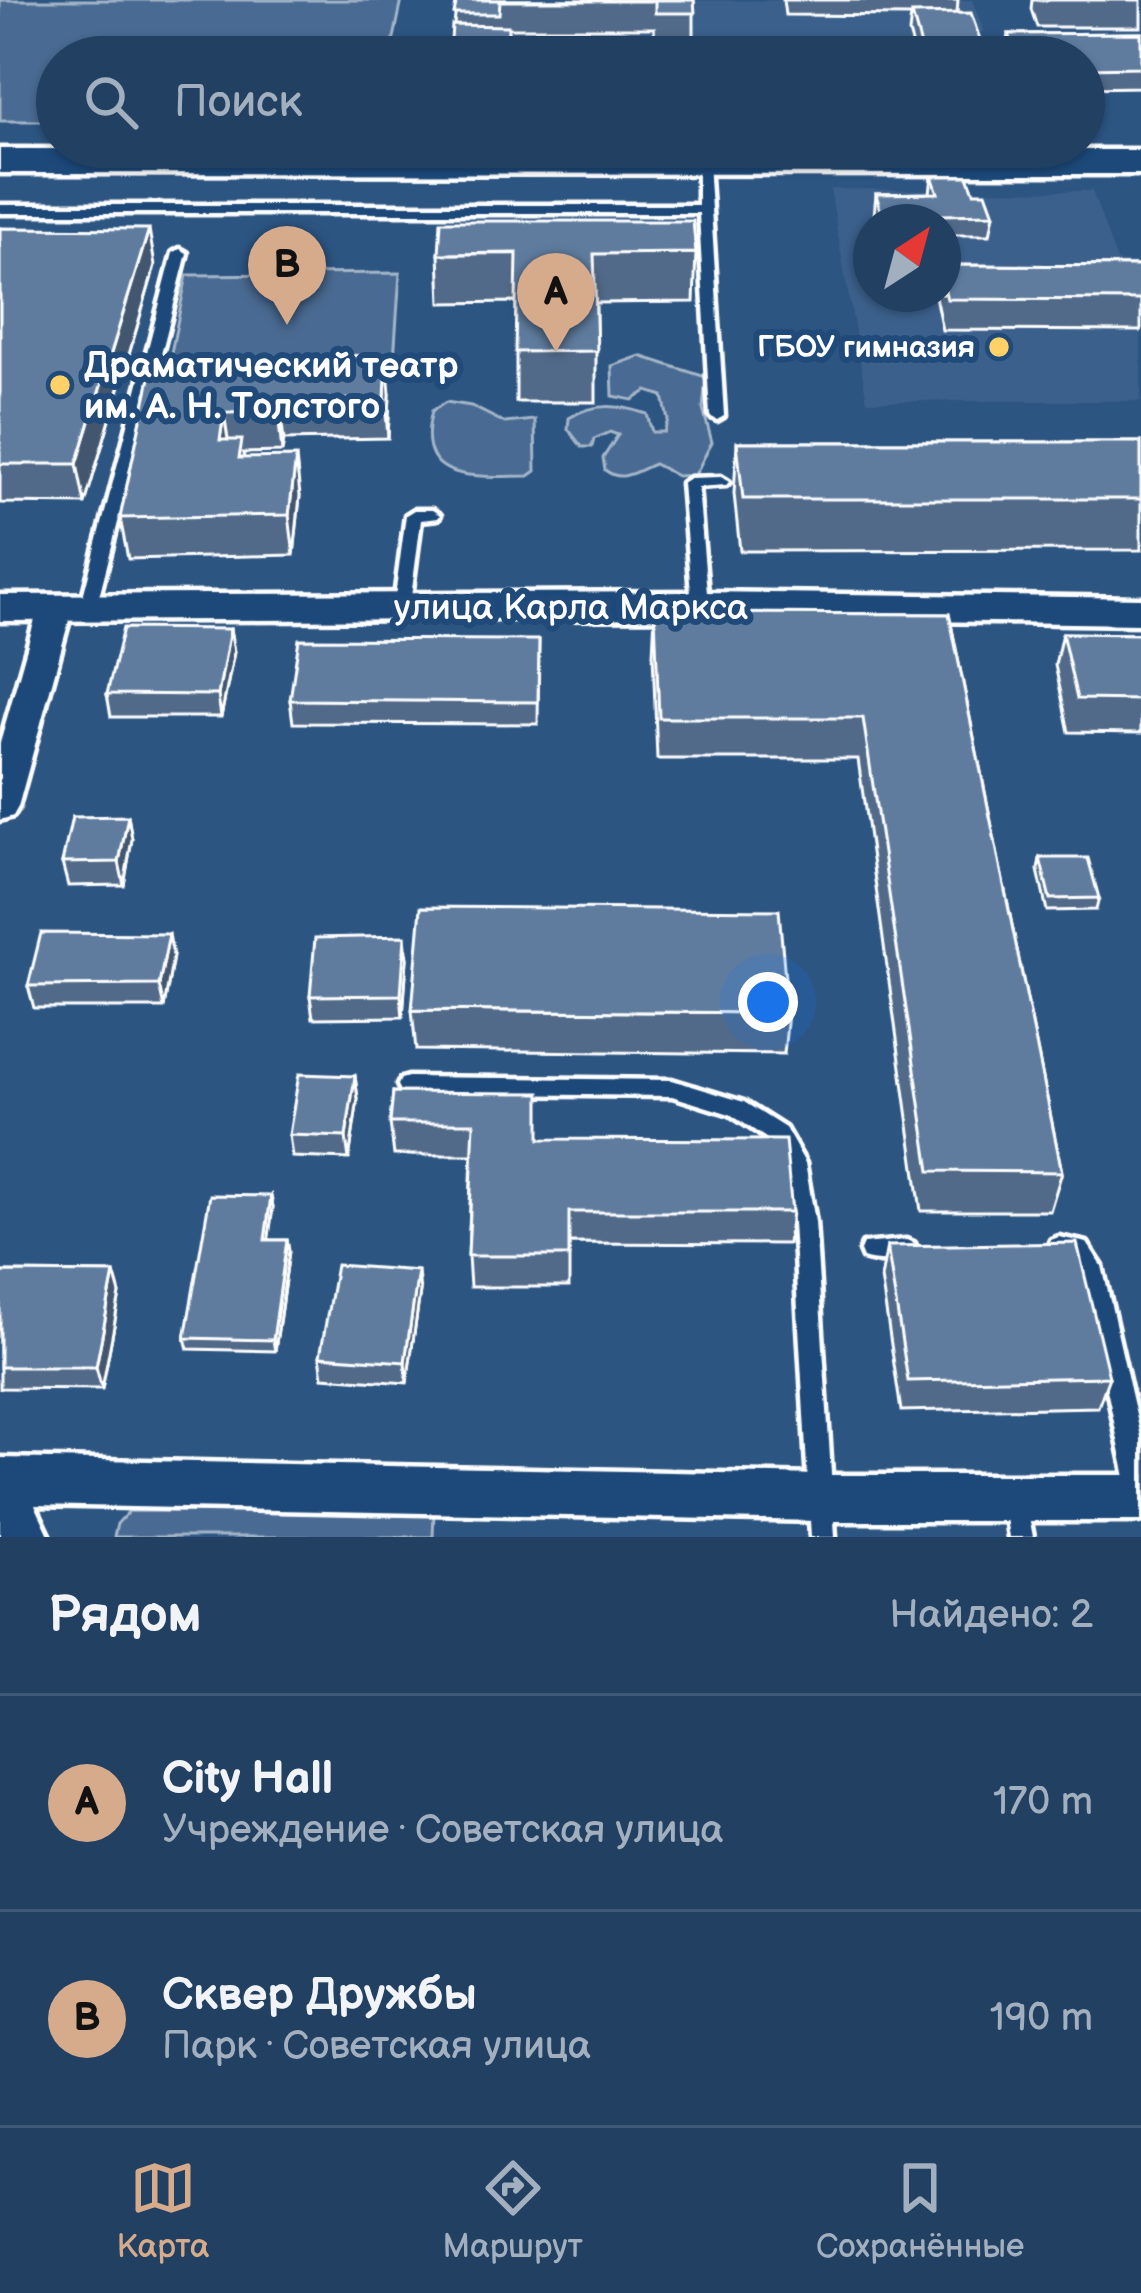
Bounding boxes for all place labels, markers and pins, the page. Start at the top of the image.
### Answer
pin: B [248,226,326,325]
pin: A [517,253,595,352]
place label: ГБОУ гимназия [757,330,975,366]
marker: ГБОУ гимназия [986,334,1012,360]
place label: Драматический театр им. А. Н. Толстого [84,345,459,429]
marker: Драматический театр им. А. Н. Толстого [47,372,73,398]

